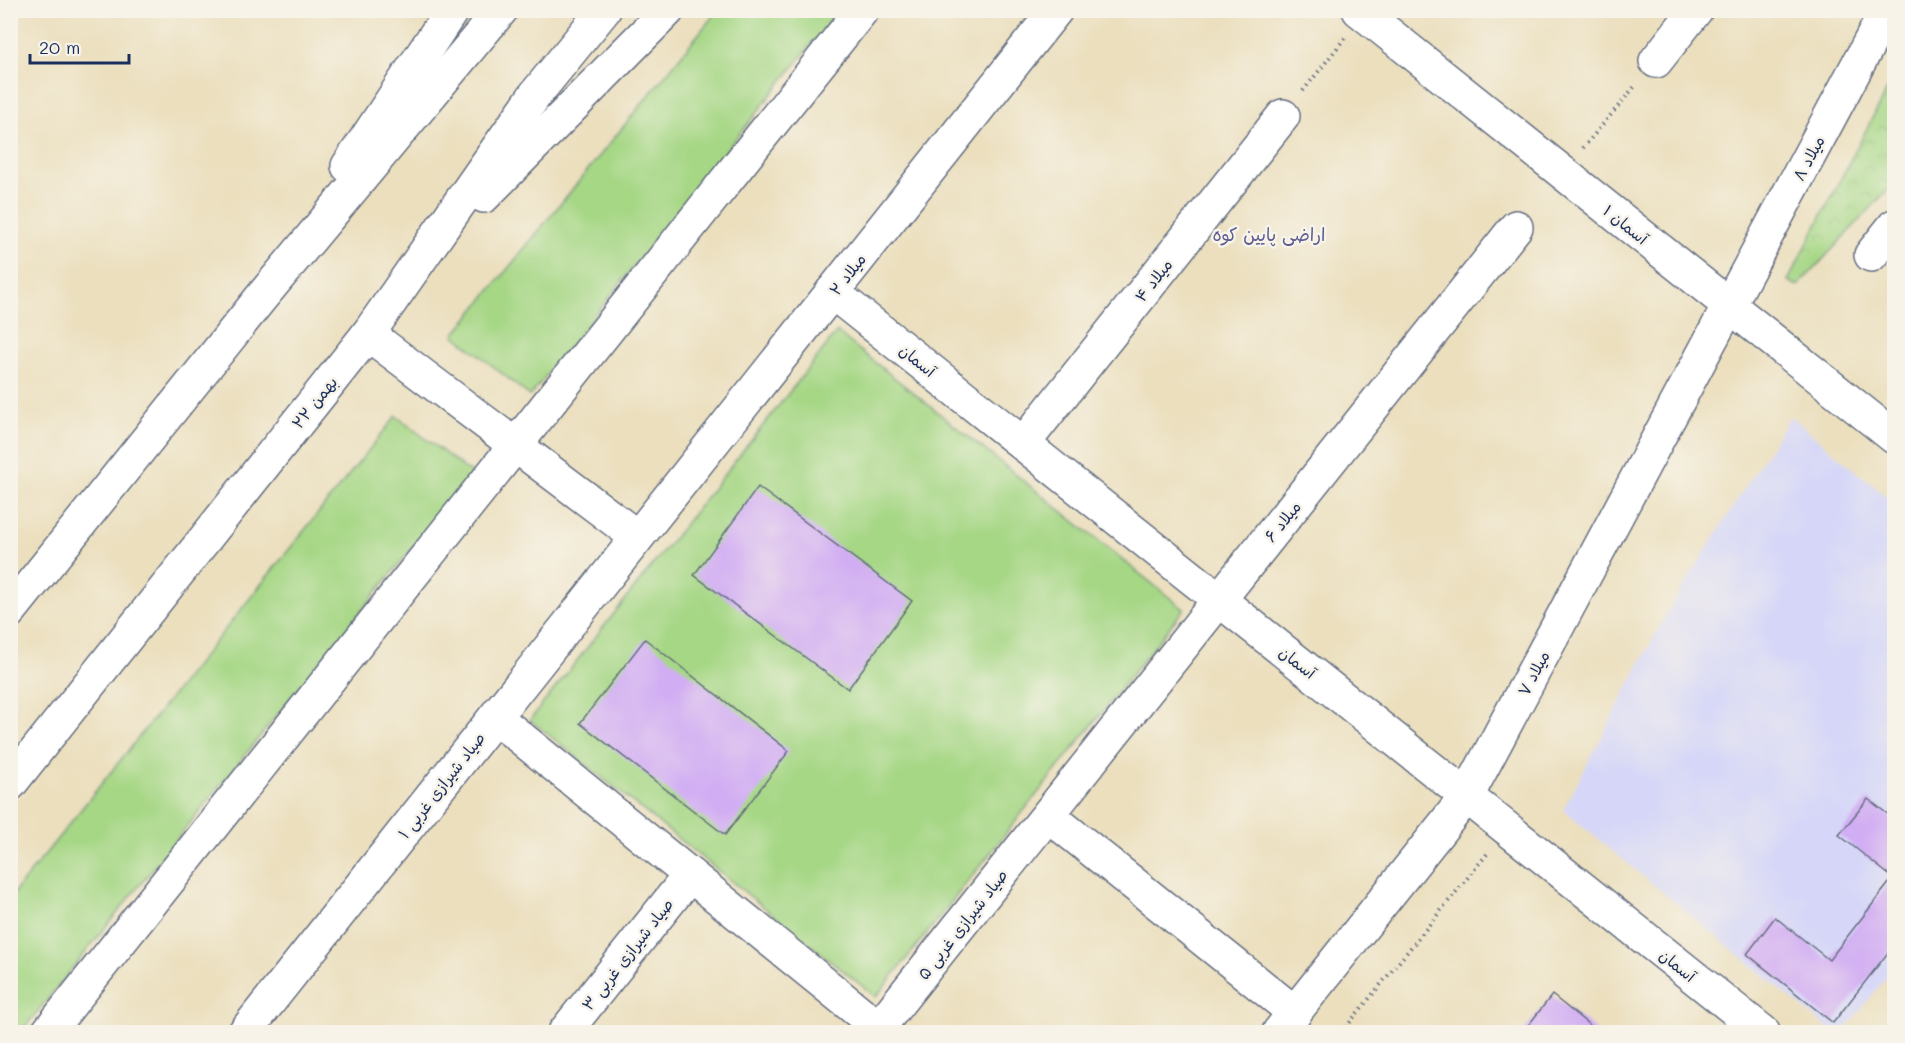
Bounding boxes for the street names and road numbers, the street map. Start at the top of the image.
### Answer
street label: میلاد ۸ [1787,132,1829,184]
street label: آسمان ۱ [1599,199,1654,249]
street label: میلاد ۲ [824,249,870,299]
street label: میلاد ۴ [1130,254,1176,306]
street label: آسمان [895,339,941,382]
street label: ۲۲ بهمن [287,372,341,432]
street label: میلاد ۶ [1259,496,1305,546]
street label: آسمان [1275,641,1321,684]
street label: میلاد ۷ [1512,647,1554,699]
street label: صیاد شیرازی غربی ۱ [393,728,490,843]
street label: صیاد شیرازی غربی ۵ [912,865,1012,984]
street label: صیاد شیرازی غربی ۳ [577,894,678,1015]
street label: آسمان [1655,944,1701,987]

